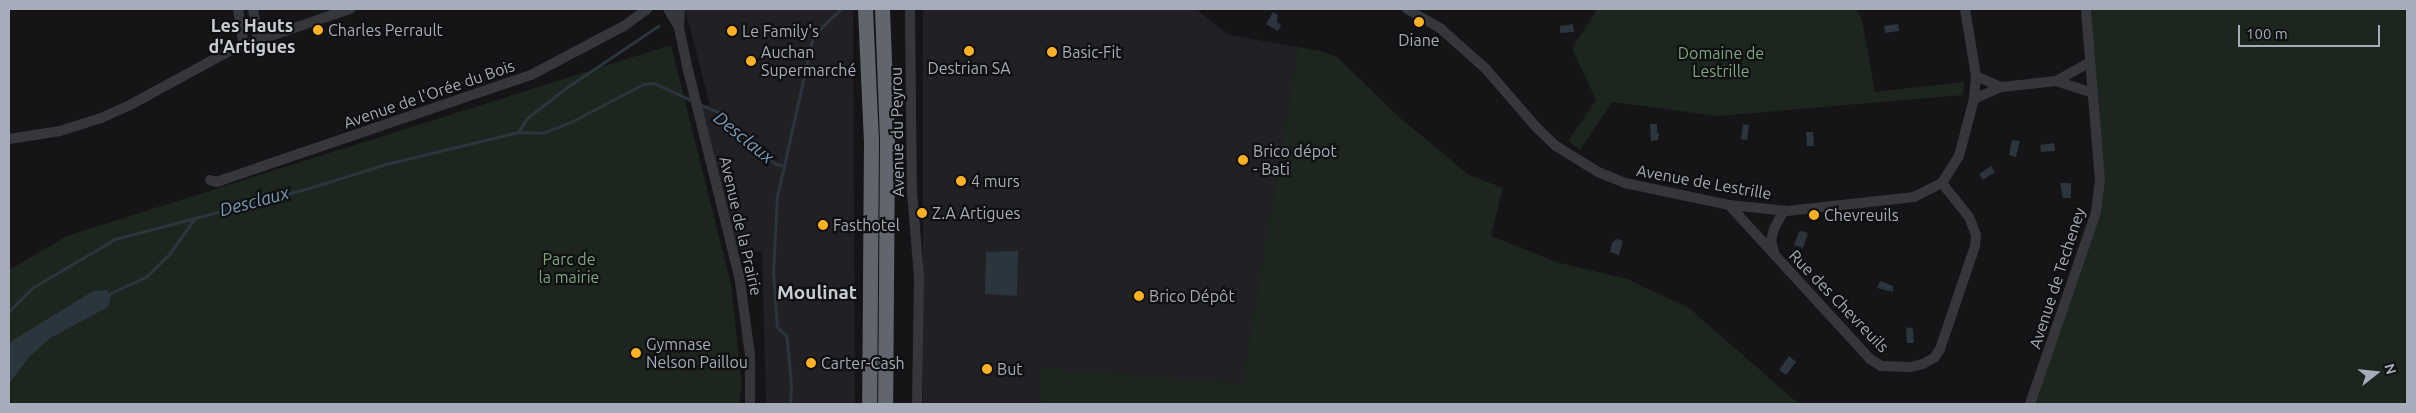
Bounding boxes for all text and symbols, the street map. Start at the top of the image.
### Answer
district label: Les Hauts d'Artigues [208,15,296,58]
scale bar [2241,15,2384,47]
marker: Diane [1413,16,1425,28]
place label: Charles Perrault [328,20,443,40]
place label: Le Family's [742,21,819,41]
marker: Charles Perrault [312,24,324,36]
marker: Le Family's [726,25,738,37]
text: 100 m [2246,25,2288,42]
place label: Diane [1398,30,1440,50]
place label: Auchan Supermarché [761,42,856,80]
place label: Basic-Fit [1062,42,1122,62]
park label: Domaine de Lestrille [1678,43,1764,81]
marker: Destrian SA [963,45,975,57]
marker: Basic-Fit [1046,46,1058,58]
marker: Auchan Supermarché [745,55,757,67]
street label: Avenue de l'Orée du Bois [341,56,517,132]
place label: Destrian SA [927,58,1011,78]
street label: Avenue du Peyrou [886,67,908,197]
water label: Desclaux [710,106,778,168]
place label: Brico dépot - Bati [1253,141,1337,179]
marker: Brico dépot - Bati [1237,154,1249,166]
street label: Avenue de la Prairie [716,155,766,297]
street label: Avenue de Lestrille [1635,161,1773,203]
place label: 4 murs [971,171,1020,191]
marker: 4 murs [955,175,967,187]
water label: Desclaux [217,181,291,221]
place label: Z.A Artigues [932,203,1020,223]
place label: Chevreuils [1824,205,1899,225]
street label: Avenue de Techeney [2025,205,2089,351]
marker: Z.A Artigues [916,207,928,219]
marker: Chevreuils [1808,209,1820,221]
place label: Fasthotel [833,215,900,235]
marker: Fasthotel [817,219,829,231]
street label: Rue des Chevreuils [1785,246,1893,356]
park label: Parc de la mairie [539,249,599,287]
district label: Moulinat [777,282,857,304]
place label: Brico Dépôt [1149,286,1235,306]
marker: Brico Dépôt [1133,290,1145,302]
place label: Gymnase Nelson Paillou [646,334,748,372]
marker: Gymnase Nelson Paillou [630,347,642,359]
north arrow [2351,348,2401,398]
place label: Carter-Cash [821,353,905,373]
marker: Carter-Cash [805,357,817,369]
place label: But [997,359,1023,379]
text: N [2381,362,2400,376]
marker: But [981,363,993,375]

